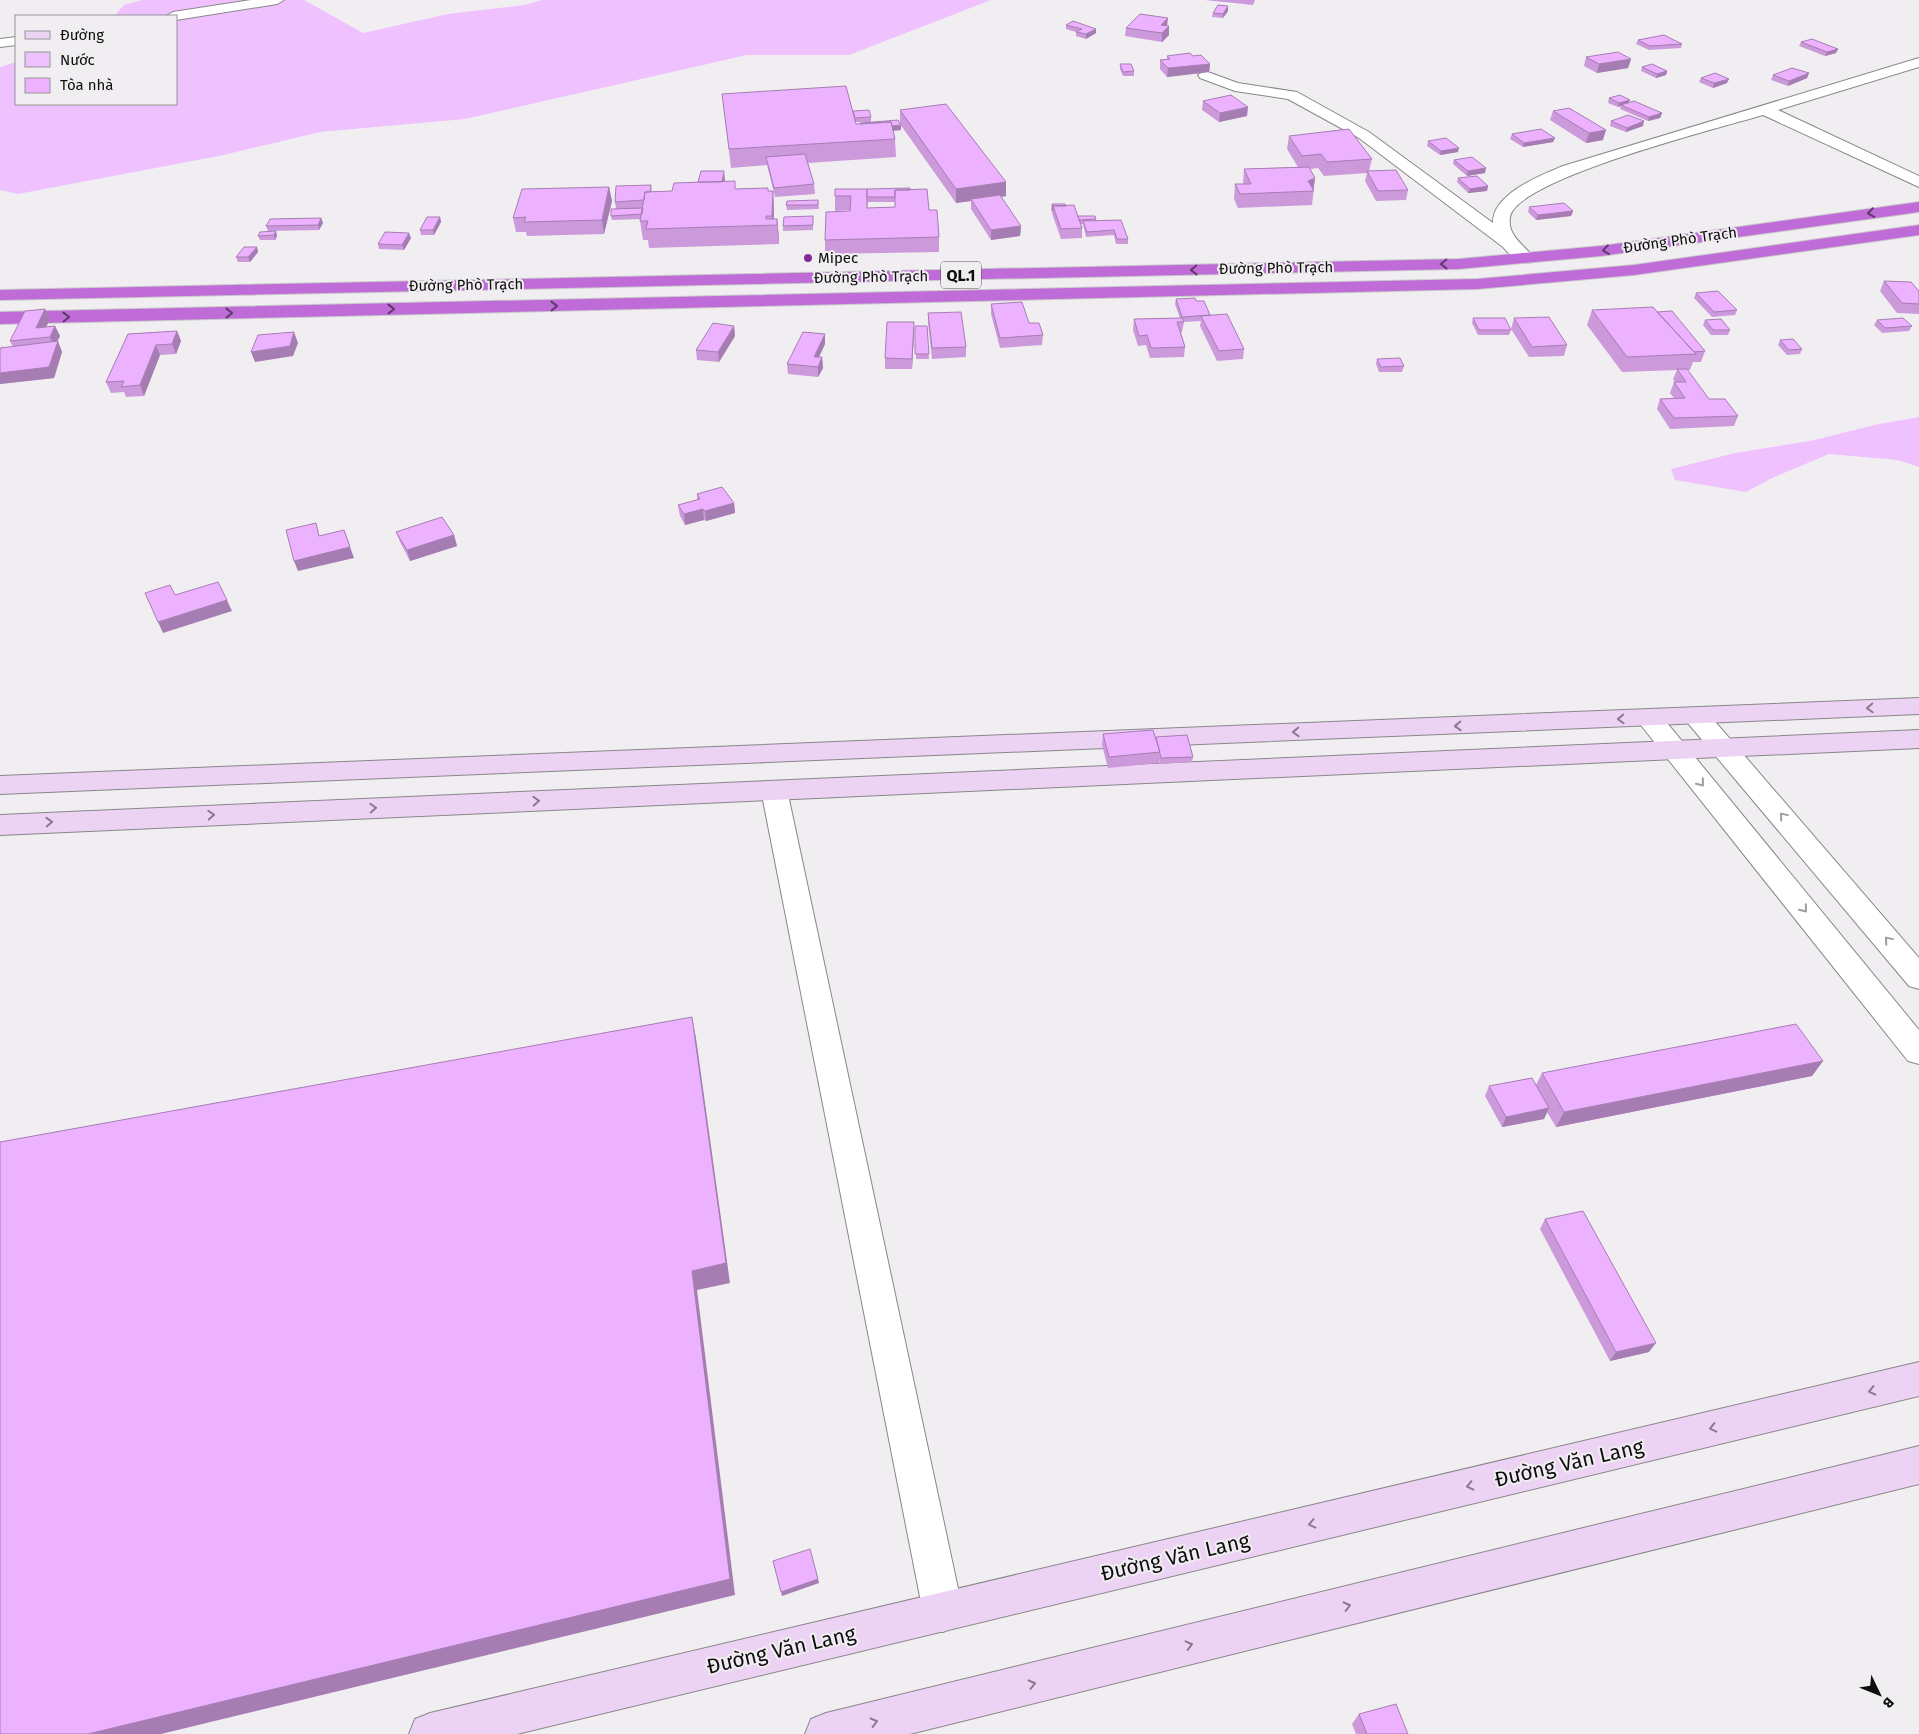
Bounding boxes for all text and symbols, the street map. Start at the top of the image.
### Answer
legend [15,15,178,105]
text: Đường [60,26,104,44]
text: Nước [60,51,95,69]
text: Tòa nhà [60,76,113,94]
one-way arrow [1866,207,1874,218]
street label: Đường Phò Trạch [1622,223,1738,257]
one-way arrow [1601,244,1609,255]
place label: Mipec [818,249,858,267]
marker: Mipec [802,252,814,264]
street label: Đường Phò Trạch [1219,258,1333,278]
one-way arrow [1440,259,1448,269]
road number: QL.1 [941,262,981,288]
one-way arrow [1190,264,1198,275]
street label: Đường Phò Trạch [814,267,928,287]
street label: Đường Phò Trạch [409,275,523,295]
one-way arrow [550,300,558,311]
one-way arrow [387,304,395,315]
one-way arrow [225,308,233,318]
one-way arrow [62,312,70,322]
one-way arrow [1866,702,1874,713]
one-way arrow [1616,714,1624,724]
one-way arrow [1454,720,1462,731]
one-way arrow [1292,727,1300,738]
one-way arrow [1696,777,1704,786]
one-way arrow [532,795,540,806]
one-way arrow [370,803,378,813]
one-way arrow [207,810,215,821]
one-way arrow [1779,813,1788,822]
one-way arrow [45,817,53,828]
one-way arrow [1798,903,1806,912]
one-way arrow [1884,937,1893,946]
one-way arrow [1867,1385,1876,1396]
one-way arrow [1709,1422,1718,1433]
street label: Đường Văn Lang [1492,1433,1646,1493]
one-way arrow [1466,1480,1475,1491]
one-way arrow [1308,1518,1317,1529]
street label: Đường Văn Lang [1098,1527,1252,1587]
one-way arrow [1343,1601,1352,1612]
street label: Đường Văn Lang [704,1620,858,1680]
one-way arrow [1185,1640,1194,1651]
north arrow [1854,1669,1904,1719]
one-way arrow [1027,1679,1035,1689]
text: B [1879,1694,1897,1712]
one-way arrow [869,1717,878,1728]

